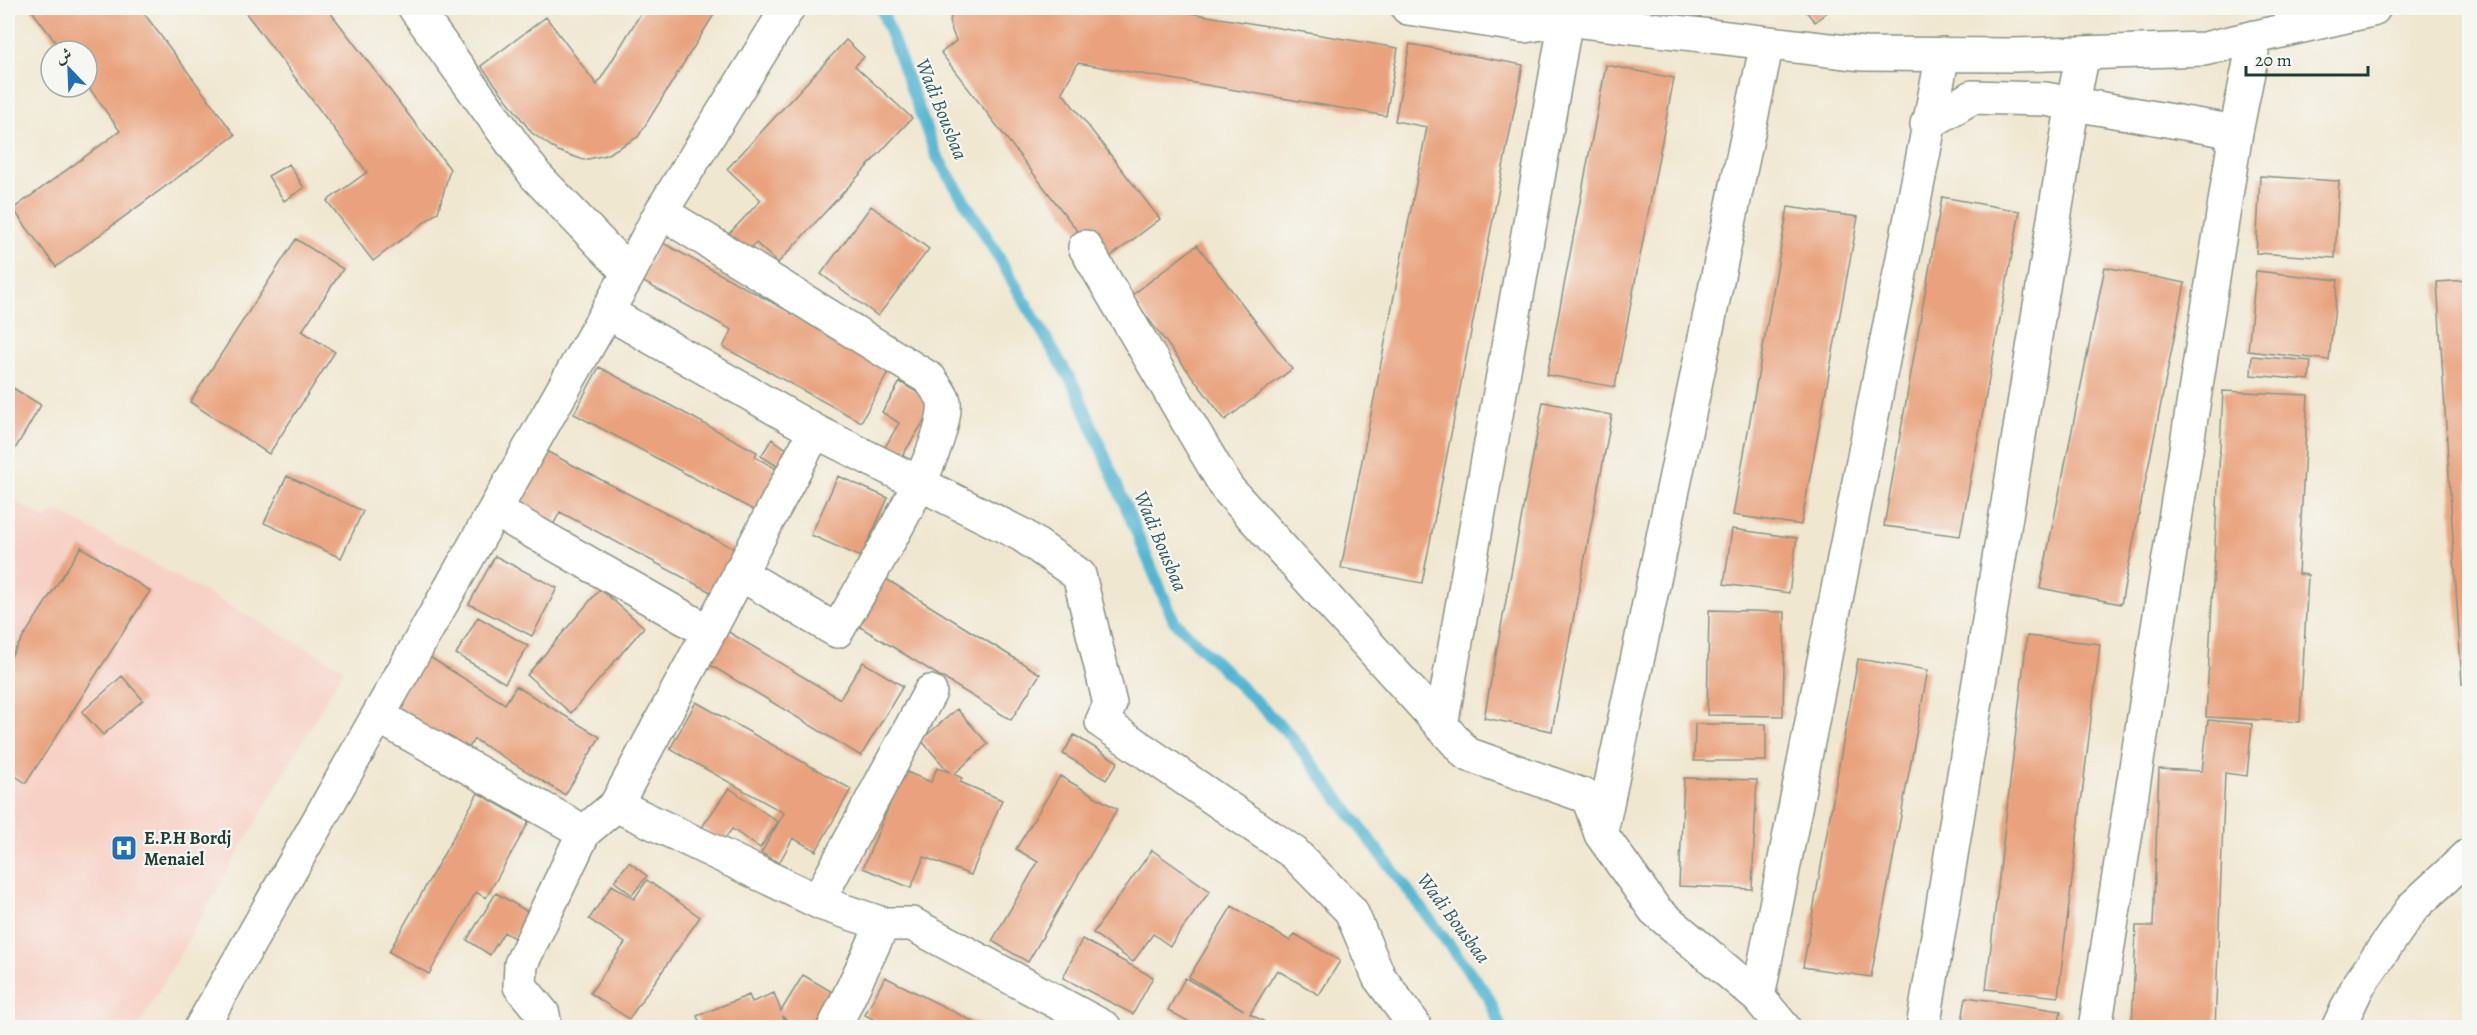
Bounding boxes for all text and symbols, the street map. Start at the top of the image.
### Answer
north arrow [39,39,99,99]
scale bar [2246,39,2368,77]
text: ش [52,43,75,69]
text: 20 m [2255,48,2292,72]
water label: Wadi Bousbaa [909,55,974,164]
water label: Wadi Bousbaa [1127,487,1194,596]
place label: E.P.H Bordj Menaiel [144,826,232,871]
hospital icon: E.P.H Bordj Menaiel [109,833,139,863]
water label: Wadi Bousbaa [1411,867,1497,969]

